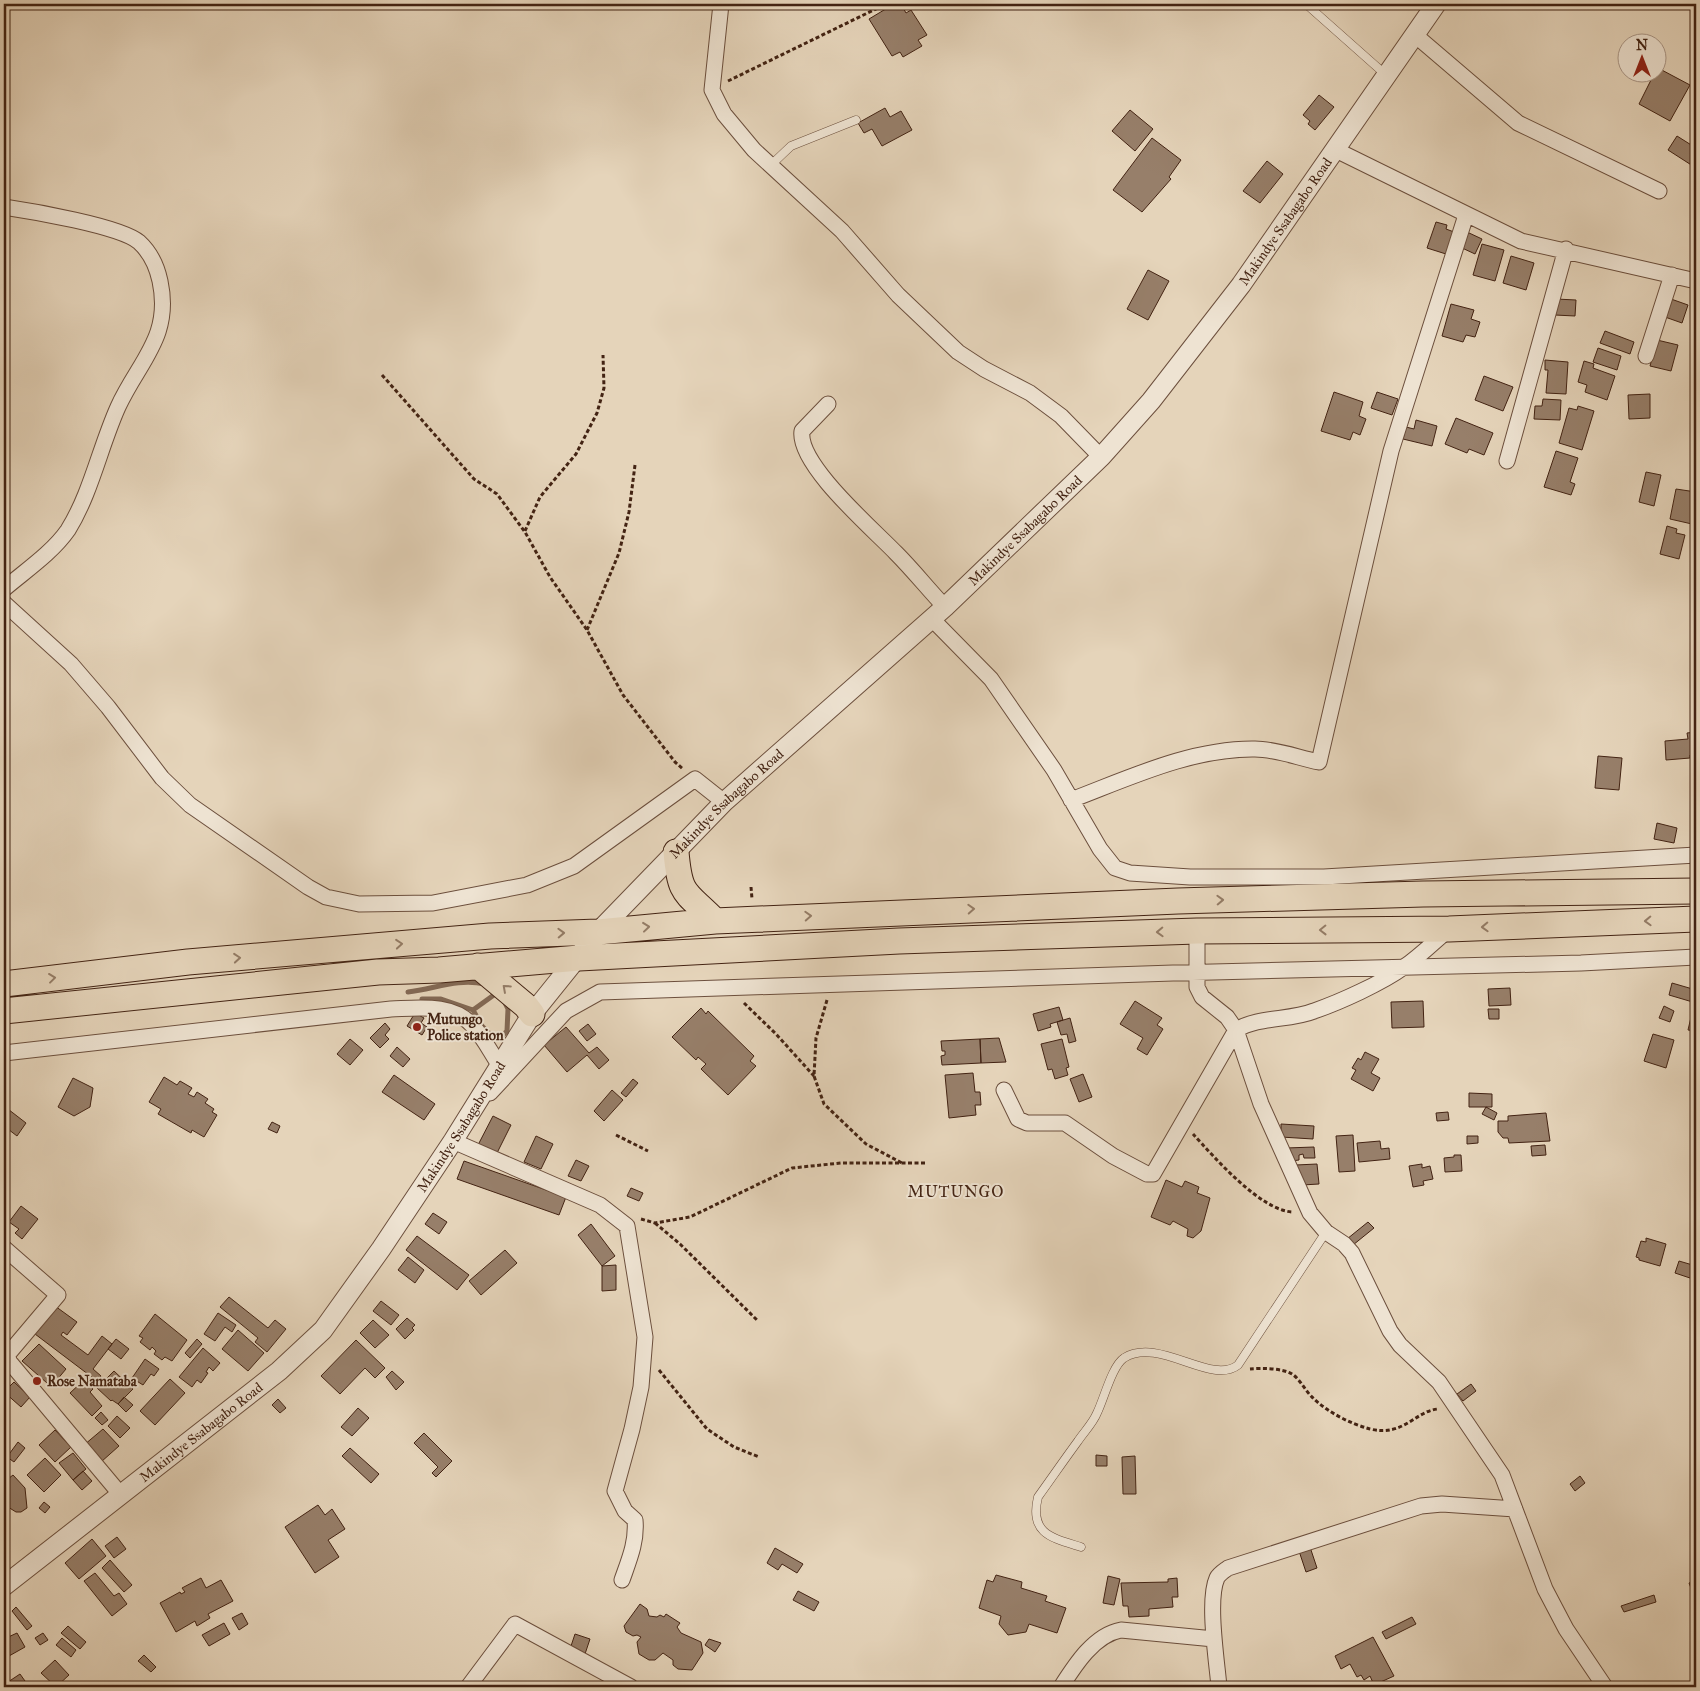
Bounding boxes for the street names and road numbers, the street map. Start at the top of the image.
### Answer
street label: Makindye Ssabagabo Road [1235,155,1336,289]
street label: Makindye Ssabagabo Road [965,472,1086,589]
street label: Makindye Ssabagabo Road [666,746,787,862]
street label: Makindye Ssabagabo Road [413,1059,509,1195]
street label: Makindye Ssabagabo Road [136,1379,266,1486]

